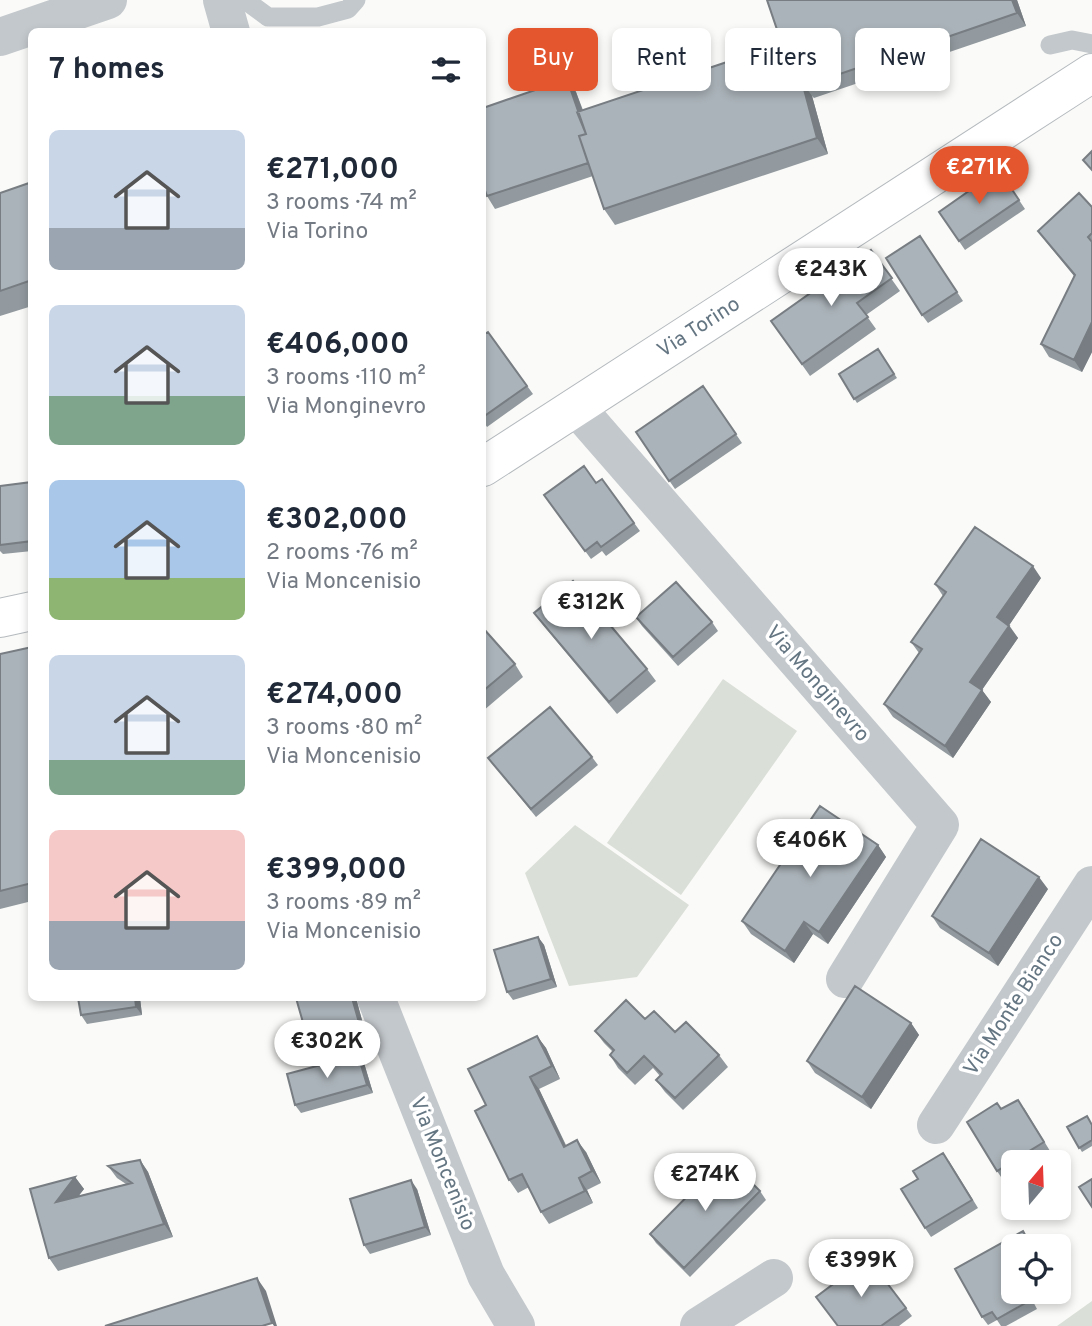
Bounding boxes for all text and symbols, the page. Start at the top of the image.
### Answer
chip: Buy [508,28,598,91]
chip: Rent [612,28,711,91]
chip: Filters [725,28,841,91]
chip: New [855,28,950,91]
icon: filters [427,51,465,89]
text: 7 homes [49,52,165,89]
pin: €271K [930,146,1028,206]
text: €271,000 [266,152,399,189]
text: €271K [946,154,1012,183]
icon: home [105,158,189,242]
text: 3 rooms · 74 m² [266,189,417,218]
text: Via Torino [266,218,368,247]
pin: €243K [782,248,880,308]
text: €243K [794,256,868,285]
street label: Via Torino [652,291,745,364]
text: €406,000 [266,327,409,364]
icon: home [105,333,189,417]
text: 3 rooms · 110 m² [266,364,426,393]
text: Via Monginevro [266,393,426,422]
text: €302,000 [266,502,408,539]
icon: home [105,508,189,592]
text: 2 rooms · 76 m² [266,539,418,568]
text: Via Moncenisio [266,568,421,597]
pin: €312K [542,582,640,641]
text: €312K [557,589,625,618]
street label: Via Monginevro [759,620,875,748]
text: €274,000 [266,677,403,714]
icon: home [105,683,189,767]
text: 3 rooms · 80 m² [266,714,422,743]
text: Via Moncenisio [266,743,421,772]
pin: €406K [761,820,859,879]
text: €406K [773,827,847,856]
text: €399,000 [266,852,407,889]
icon: home [105,858,189,942]
text: 3 rooms · 89 m² [266,889,421,918]
text: Via Moncenisio [266,918,421,947]
street label: Via Monte Bianco [958,929,1070,1081]
pin: €302K [278,1020,376,1080]
text: €302K [290,1028,364,1057]
street label: Via Moncenisio [403,1093,481,1235]
north arrow [1001,1150,1071,1220]
map controls [1001,1150,1071,1304]
pin: €274K [656,1154,754,1213]
text: €274K [670,1161,740,1190]
button: locate [1001,1234,1071,1304]
pin: €399K [812,1240,910,1299]
text: €399K [825,1247,897,1276]

